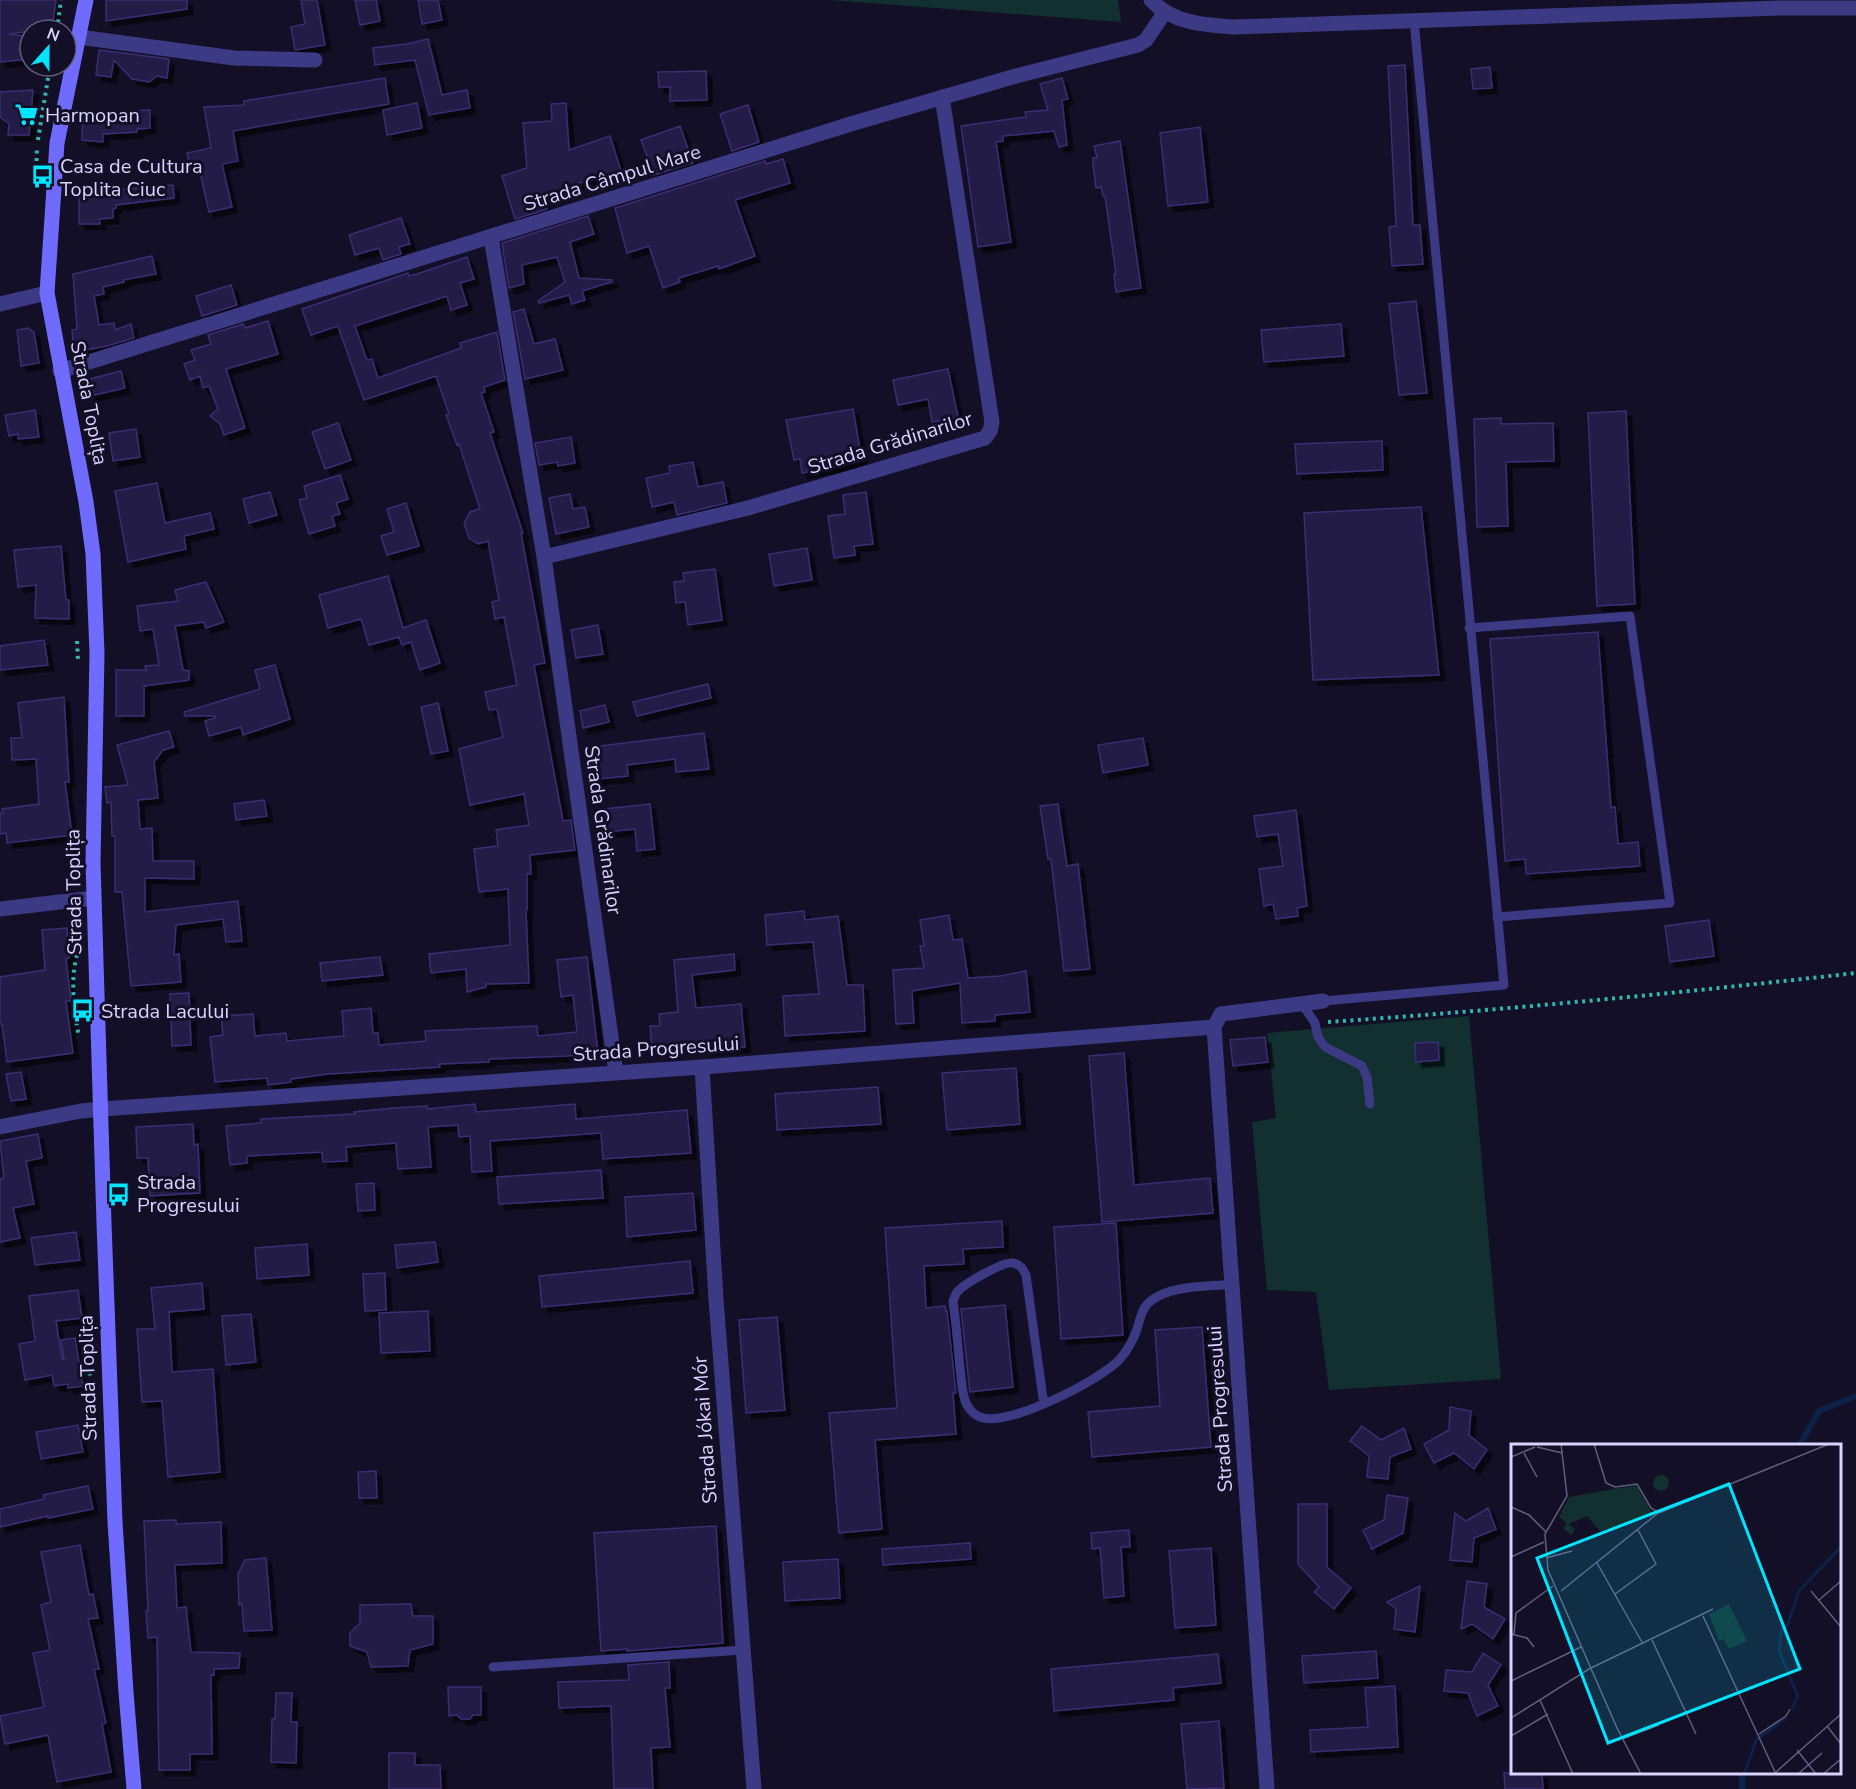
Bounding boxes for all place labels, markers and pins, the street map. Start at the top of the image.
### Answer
supermarket icon: Harmopan [14,102,40,128]
place label: Harmopan [45,102,140,129]
place label: Casa de Cultura Toplita Ciuc [60,153,203,203]
bus stop icon: Casa de Cultura Toplita Ciuc [29,164,55,190]
bus stop icon: Strada Lacului [70,998,96,1024]
place label: Strada Lacului [101,998,229,1025]
place label: Strada Progresului [137,1169,240,1219]
bus stop icon: Strada Progresului [106,1181,132,1207]

